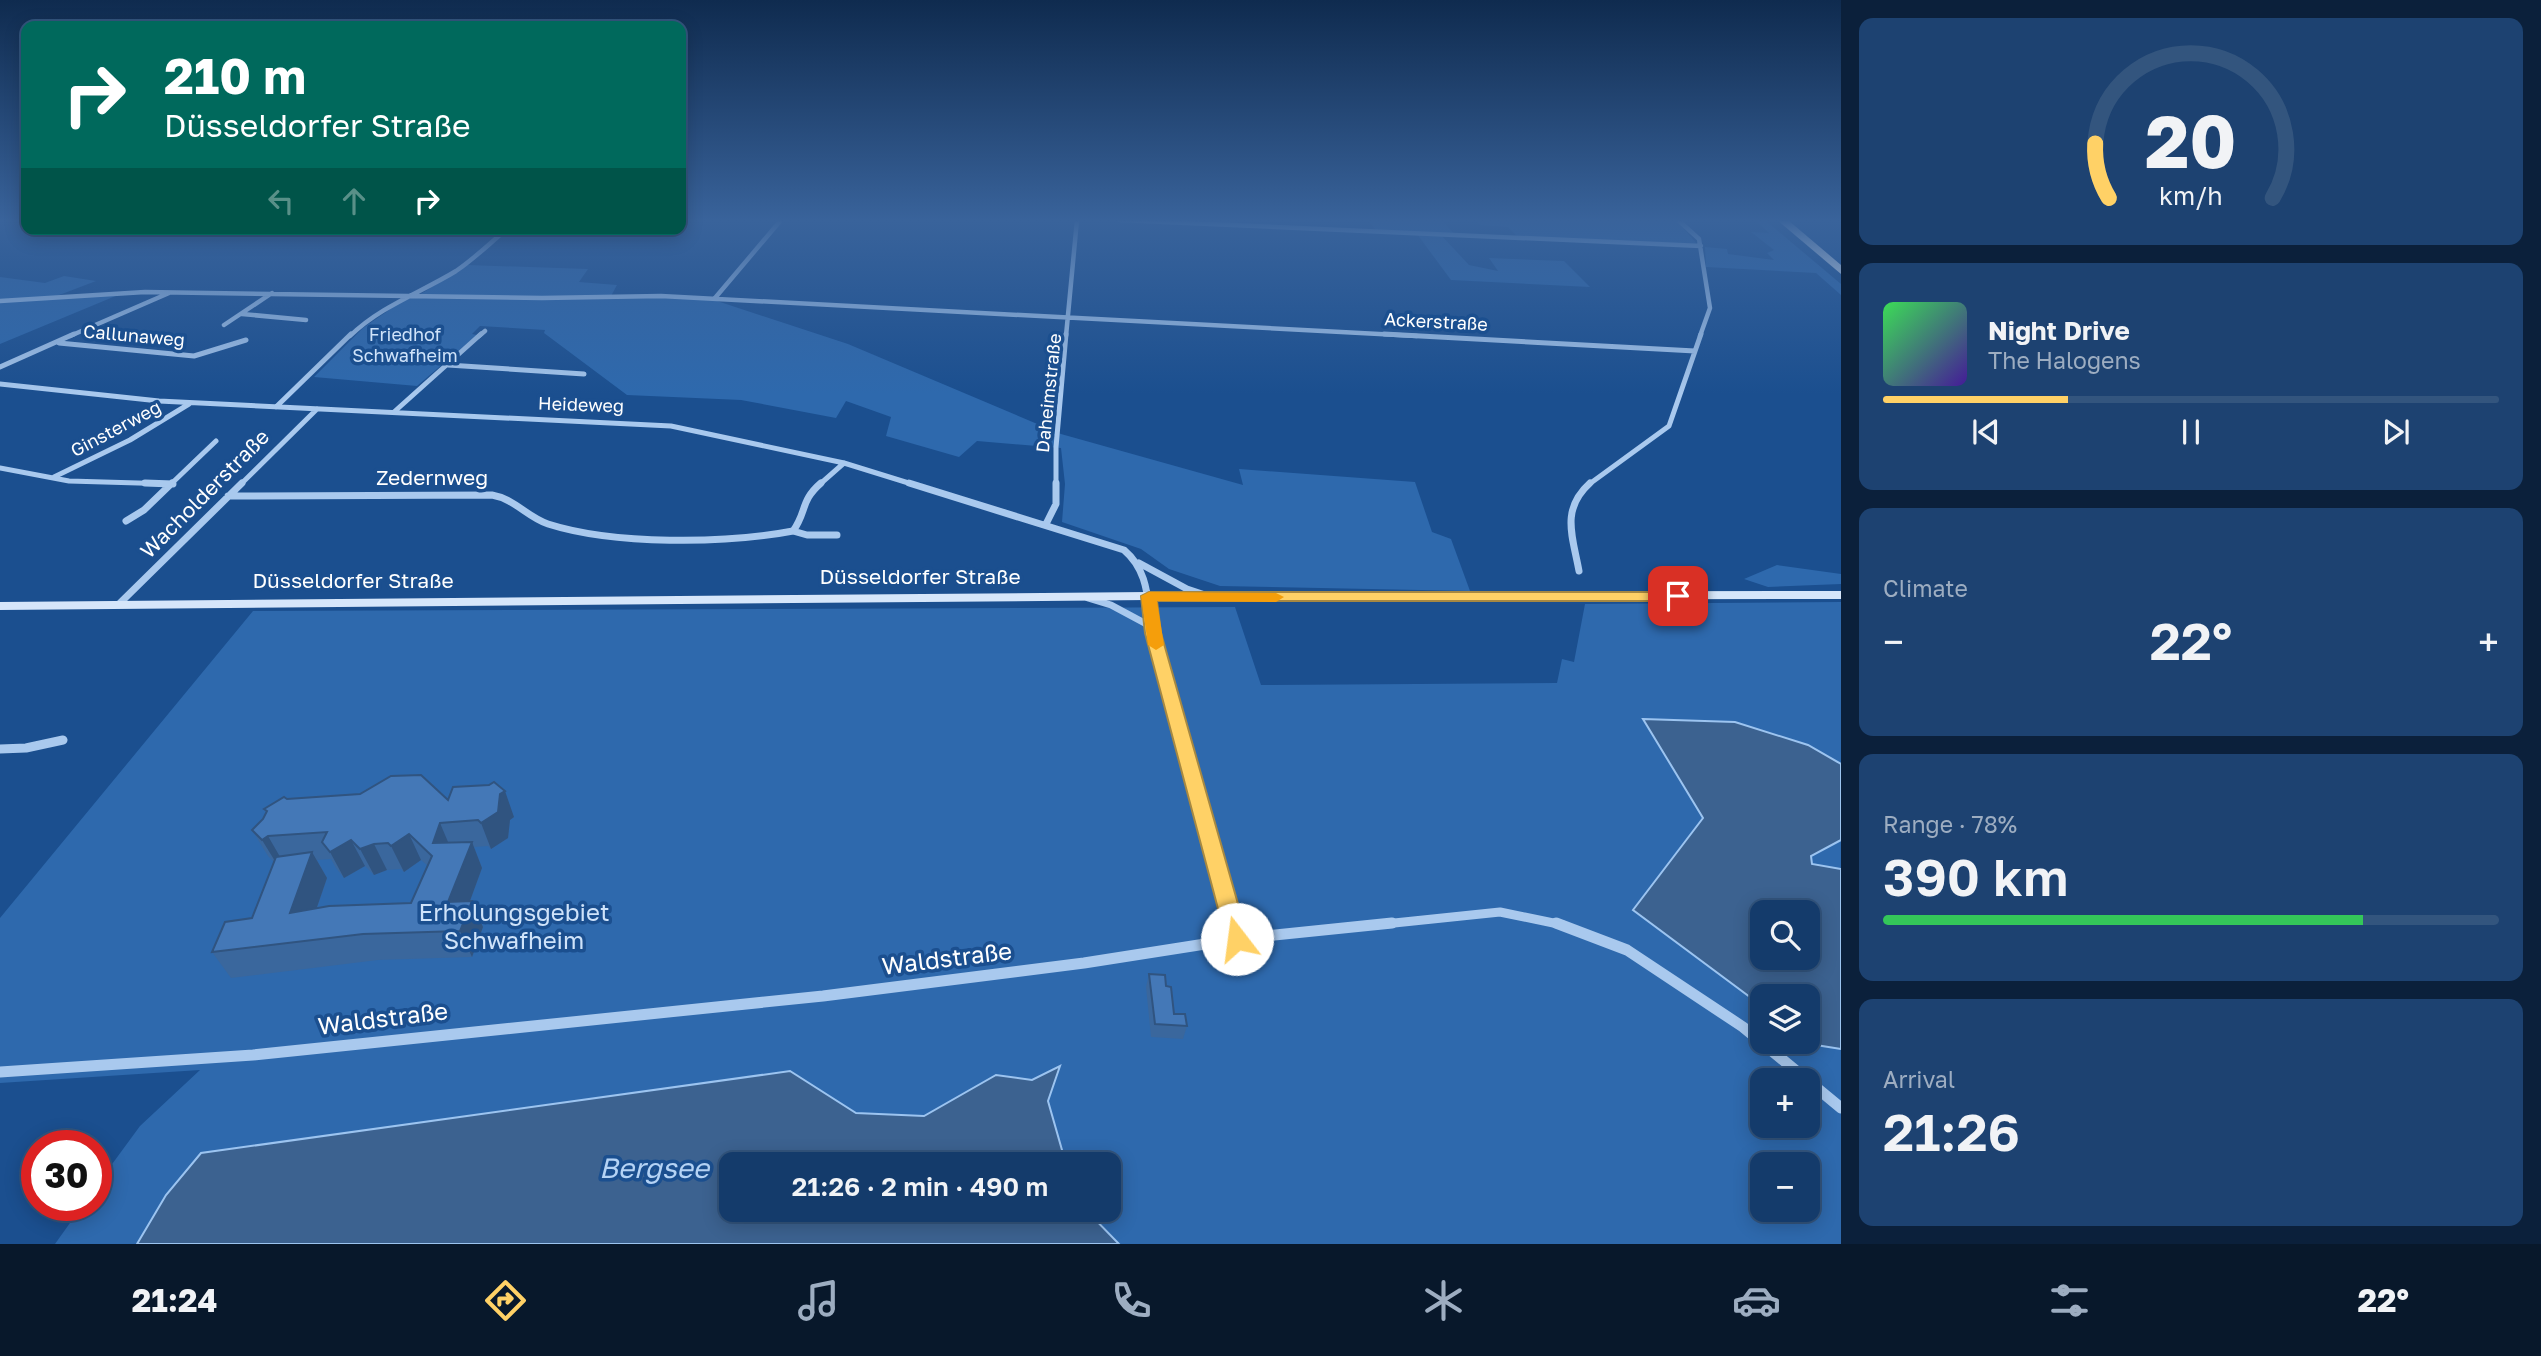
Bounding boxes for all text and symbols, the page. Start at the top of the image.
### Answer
text: 210 m [164,46,306,105]
icon: right [49,49,140,140]
text: 20 [2145,97,2237,184]
text: Düsseldorfer Straße [164,106,471,144]
text: km/h [2159,179,2223,210]
icon: left [262,182,300,220]
icon: ahead [335,182,373,220]
icon: right [408,182,446,220]
street label: Ackerstraße [1384,307,1488,335]
text: Night Drive [1988,315,2130,346]
street label: Callunaweg [82,320,186,350]
park label: Friedhof Schwafheim [352,323,458,366]
street label: Daheimstraße [1031,332,1065,454]
text: The Halogens [1988,346,2141,374]
street label: Heideweg [538,392,624,416]
street label: Ginsterweg [67,395,164,461]
icon: previous [1967,413,2005,451]
icon: pause [2172,413,2210,451]
icon: next [2377,413,2415,451]
street label: Wacholderstraße [134,423,274,563]
street label: Zedernweg [376,464,488,490]
street label: Düsseldorfer Straße [819,563,1021,589]
pin [1648,566,1708,626]
street label: Düsseldorfer Straße [252,567,454,593]
text: Climate [1883,574,1968,602]
icon: arrive [1659,577,1697,615]
text: 22° [2150,609,2232,671]
text: − [1883,619,1904,664]
text: + [2478,619,2499,664]
text: Range · 78% [1883,810,2017,838]
text: 390 km [1883,845,2068,907]
park label: Erholungsgebiet Schwafheim [419,897,610,954]
map controls [1750,900,1820,1222]
button: search [1750,900,1820,970]
position arrow [1200,902,1274,976]
street label: Waldstraße [880,935,1013,980]
button: layers [1750,984,1820,1054]
street label: Waldstraße [316,995,449,1040]
text: Arrival [1883,1065,1955,1093]
button: + [1750,1068,1820,1138]
text: 21:26 [1883,1100,2020,1162]
speed limit sign: 30 [21,1130,112,1221]
water label: Bergsee [599,1151,711,1184]
button: − [1750,1152,1820,1222]
text: 21:26 · 2 min · 490 m [792,1171,1048,1202]
icon: directions [481,1276,530,1325]
icon: music [794,1276,843,1325]
icon: phone [1107,1276,1156,1325]
icon: climate [1419,1276,1468,1325]
icon: car [1732,1276,1781,1325]
icon: filters [2045,1276,2094,1325]
text: 21:24 [132,1281,218,1319]
text: 22° [2358,1281,2409,1319]

